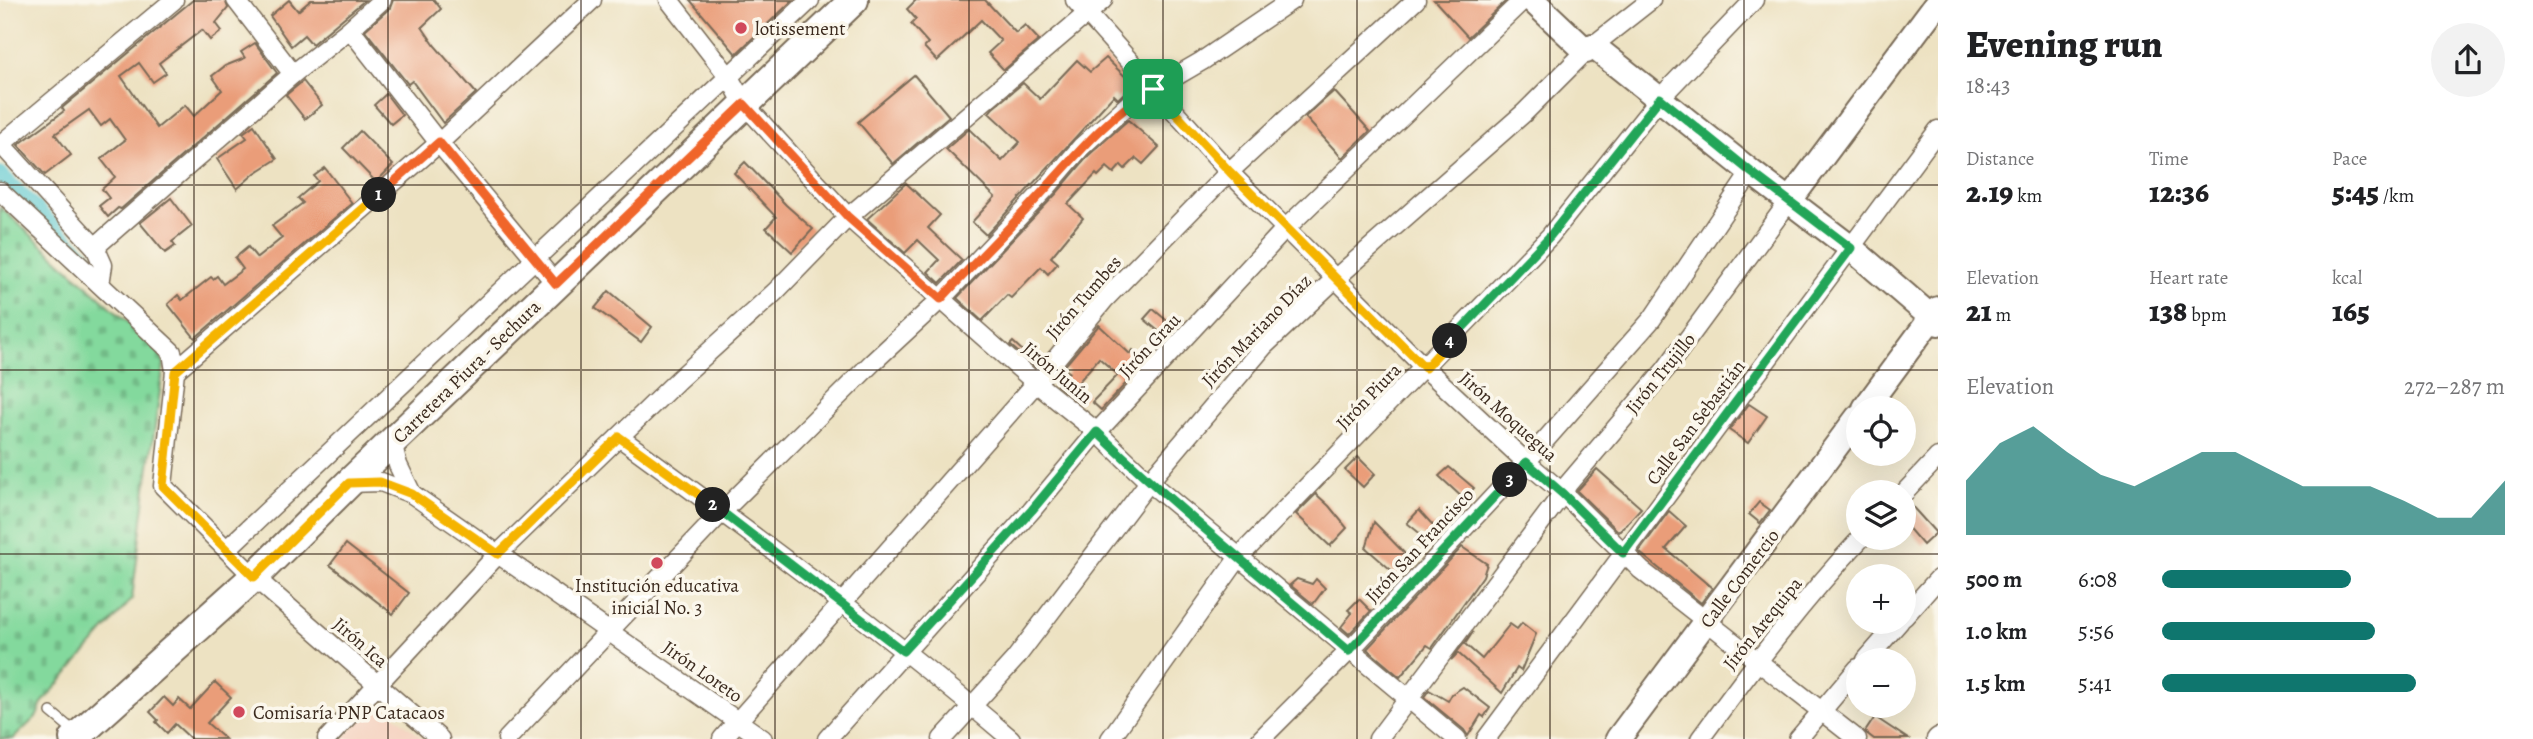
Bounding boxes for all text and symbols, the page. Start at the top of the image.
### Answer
place label: lotissement [755,16,846,42]
text: Evening run [1966,18,2163,70]
marker: lotissement [733,20,749,36]
button: share [2431,23,2505,97]
pin [1123,59,1183,119]
icon: arrive [1134,70,1172,108]
text: 18:43 [1966,70,2010,101]
text: Distance [1966,146,2034,172]
text: Time [2149,146,2188,172]
text: Pace [2332,146,2367,172]
text: 2.19 [1966,172,2013,212]
text: 12:36 [2149,172,2209,212]
text: 5:45 [2332,172,2379,212]
pin: 1 [362,178,396,212]
text: 1 [375,181,382,207]
text: km [2013,183,2042,209]
text: /km [2379,183,2414,209]
street label: Jirón Tumbes [1040,250,1128,345]
text: Elevation [1966,265,2039,291]
text: Heart rate [2149,265,2228,291]
text: kcal [2332,265,2362,291]
street label: Jirón Mariano Díaz [1196,268,1318,393]
text: 21 [1966,291,1992,331]
text: 138 [2149,291,2187,331]
text: 165 [2332,291,2370,331]
street label: Carretera Piura - Sechura [387,294,547,449]
text: m [1992,302,2011,328]
text: bpm [2187,302,2227,328]
street label: Jirón Grau [1113,307,1187,384]
pin: 4 [1432,324,1468,358]
text: 4 [1445,327,1454,353]
street label: Jirón Trujillo [1620,327,1702,420]
street label: Jirón Junín [1017,336,1098,410]
street label: Calle San Sebastián [1640,355,1751,490]
street label: Jirón Piura [1330,357,1407,436]
street label: Jirón Moquegua [1453,366,1563,468]
text: Elevation [1966,371,2054,402]
text: 272–287 m [2404,371,2505,402]
map controls [1846,396,1916,718]
button: locate [1846,396,1916,466]
pin: 3 [1492,462,1528,498]
text: 3 [1505,466,1514,492]
button: layers [1846,480,1916,550]
street label: Jirón San Francisco [1360,482,1480,609]
pin: 2 [696,488,730,522]
text: 2 [708,491,717,517]
street label: Calle Comercio [1694,524,1786,633]
marker: Institución educativa inicial No. 3 [649,555,665,571]
button: + [1846,564,1916,634]
text: 500 m [1966,564,2022,595]
text: 6:08 [2078,564,2118,595]
street label: Jirón Arequipa [1717,572,1808,676]
place label: Institución educativa inicial No. 3 [575,573,739,621]
street label: Jirón Ica [327,612,394,674]
text: 1.0 km [1966,616,2027,647]
text: 5:56 [2078,616,2114,647]
street label: Jirón Loreto [657,635,748,709]
button: − [1846,648,1916,718]
text: 1.5 km [1966,668,2026,699]
text: 5:41 [2078,668,2112,699]
place label: Comisaría PNP Catacaos [253,700,445,726]
marker: Comisaría PNP Catacaos [231,704,247,720]

